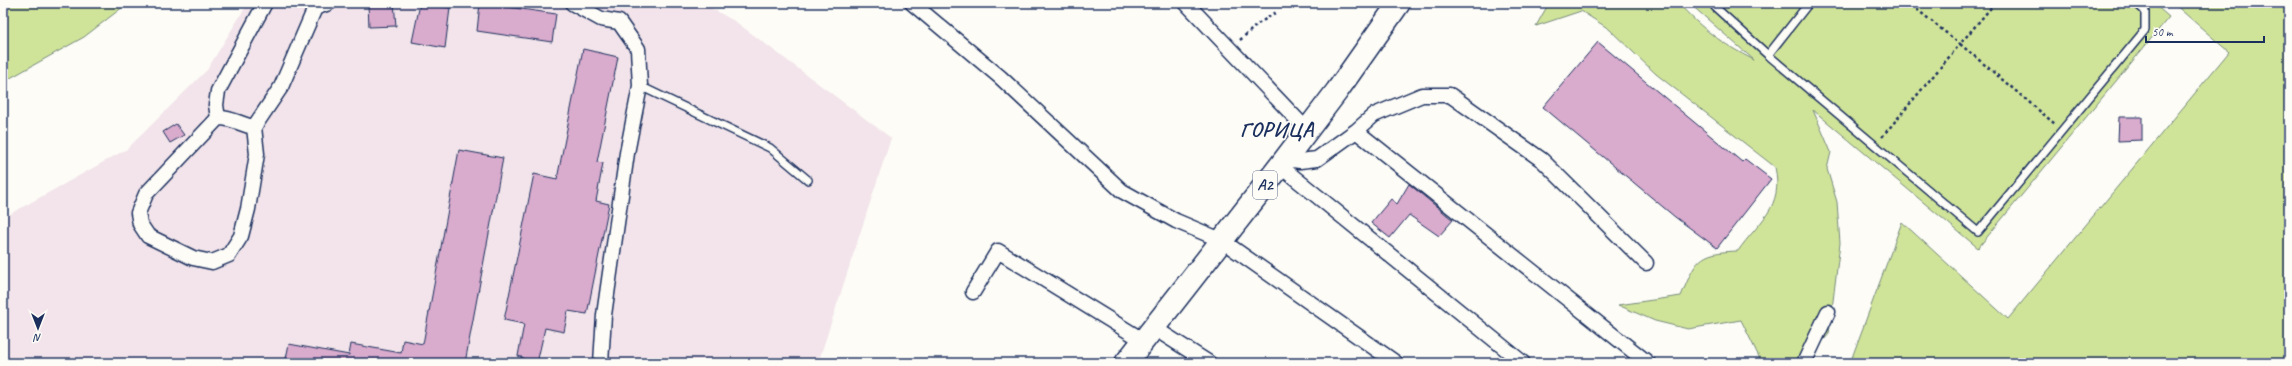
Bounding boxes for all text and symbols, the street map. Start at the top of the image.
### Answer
scale bar [2146,18,2264,44]
text: 50 m [2152,24,2174,40]
district label: ГОРИЦА [1240,116,1314,142]
road number: A2 [1253,171,1277,199]
north arrow [18,308,58,348]
text: N [32,331,41,345]

